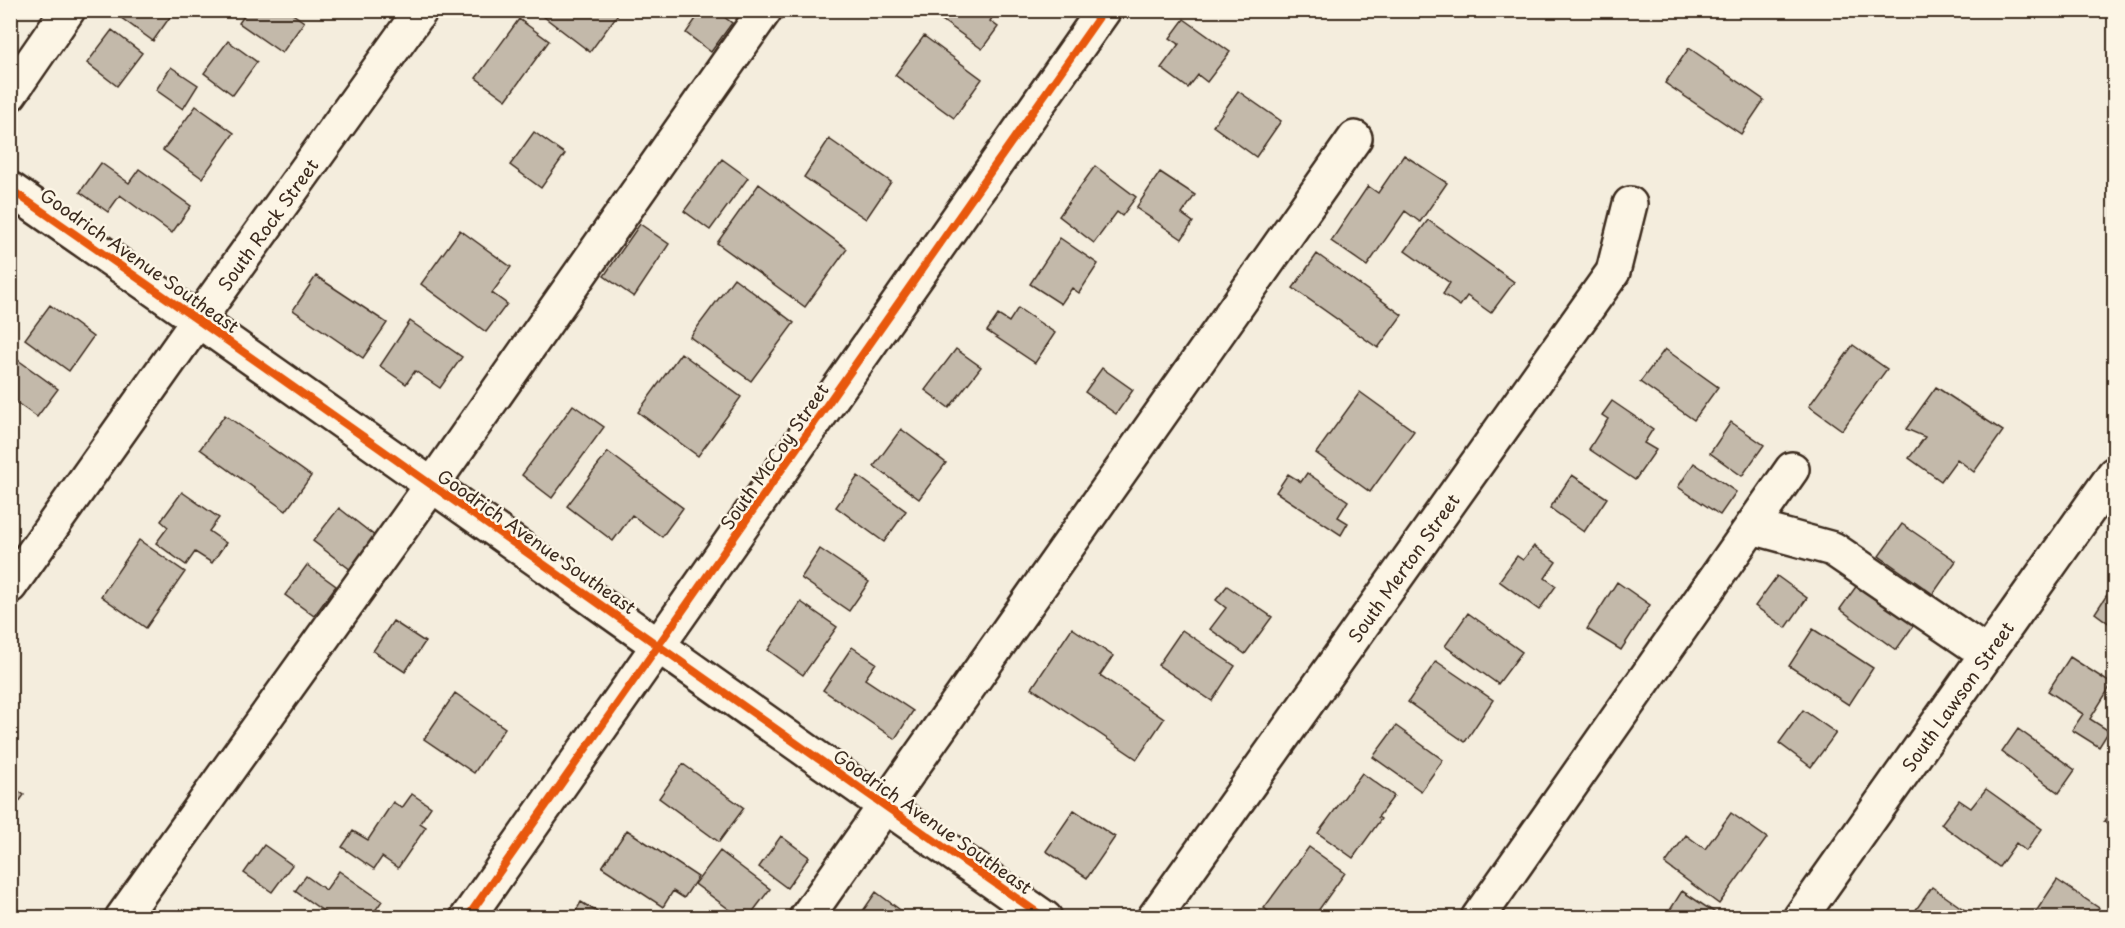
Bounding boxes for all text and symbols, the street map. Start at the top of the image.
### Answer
street label: South Rock Street [210,153,324,296]
street label: Goodrich Avenue Southeast [35,181,245,339]
street label: South McCoy Street [713,377,835,535]
street label: Goodrich Avenue Southeast [432,462,642,620]
street label: South Merton Street [1341,487,1465,647]
street label: South Lawson Street [1894,615,2020,777]
street label: Goodrich Avenue Southeast [828,742,1038,900]

